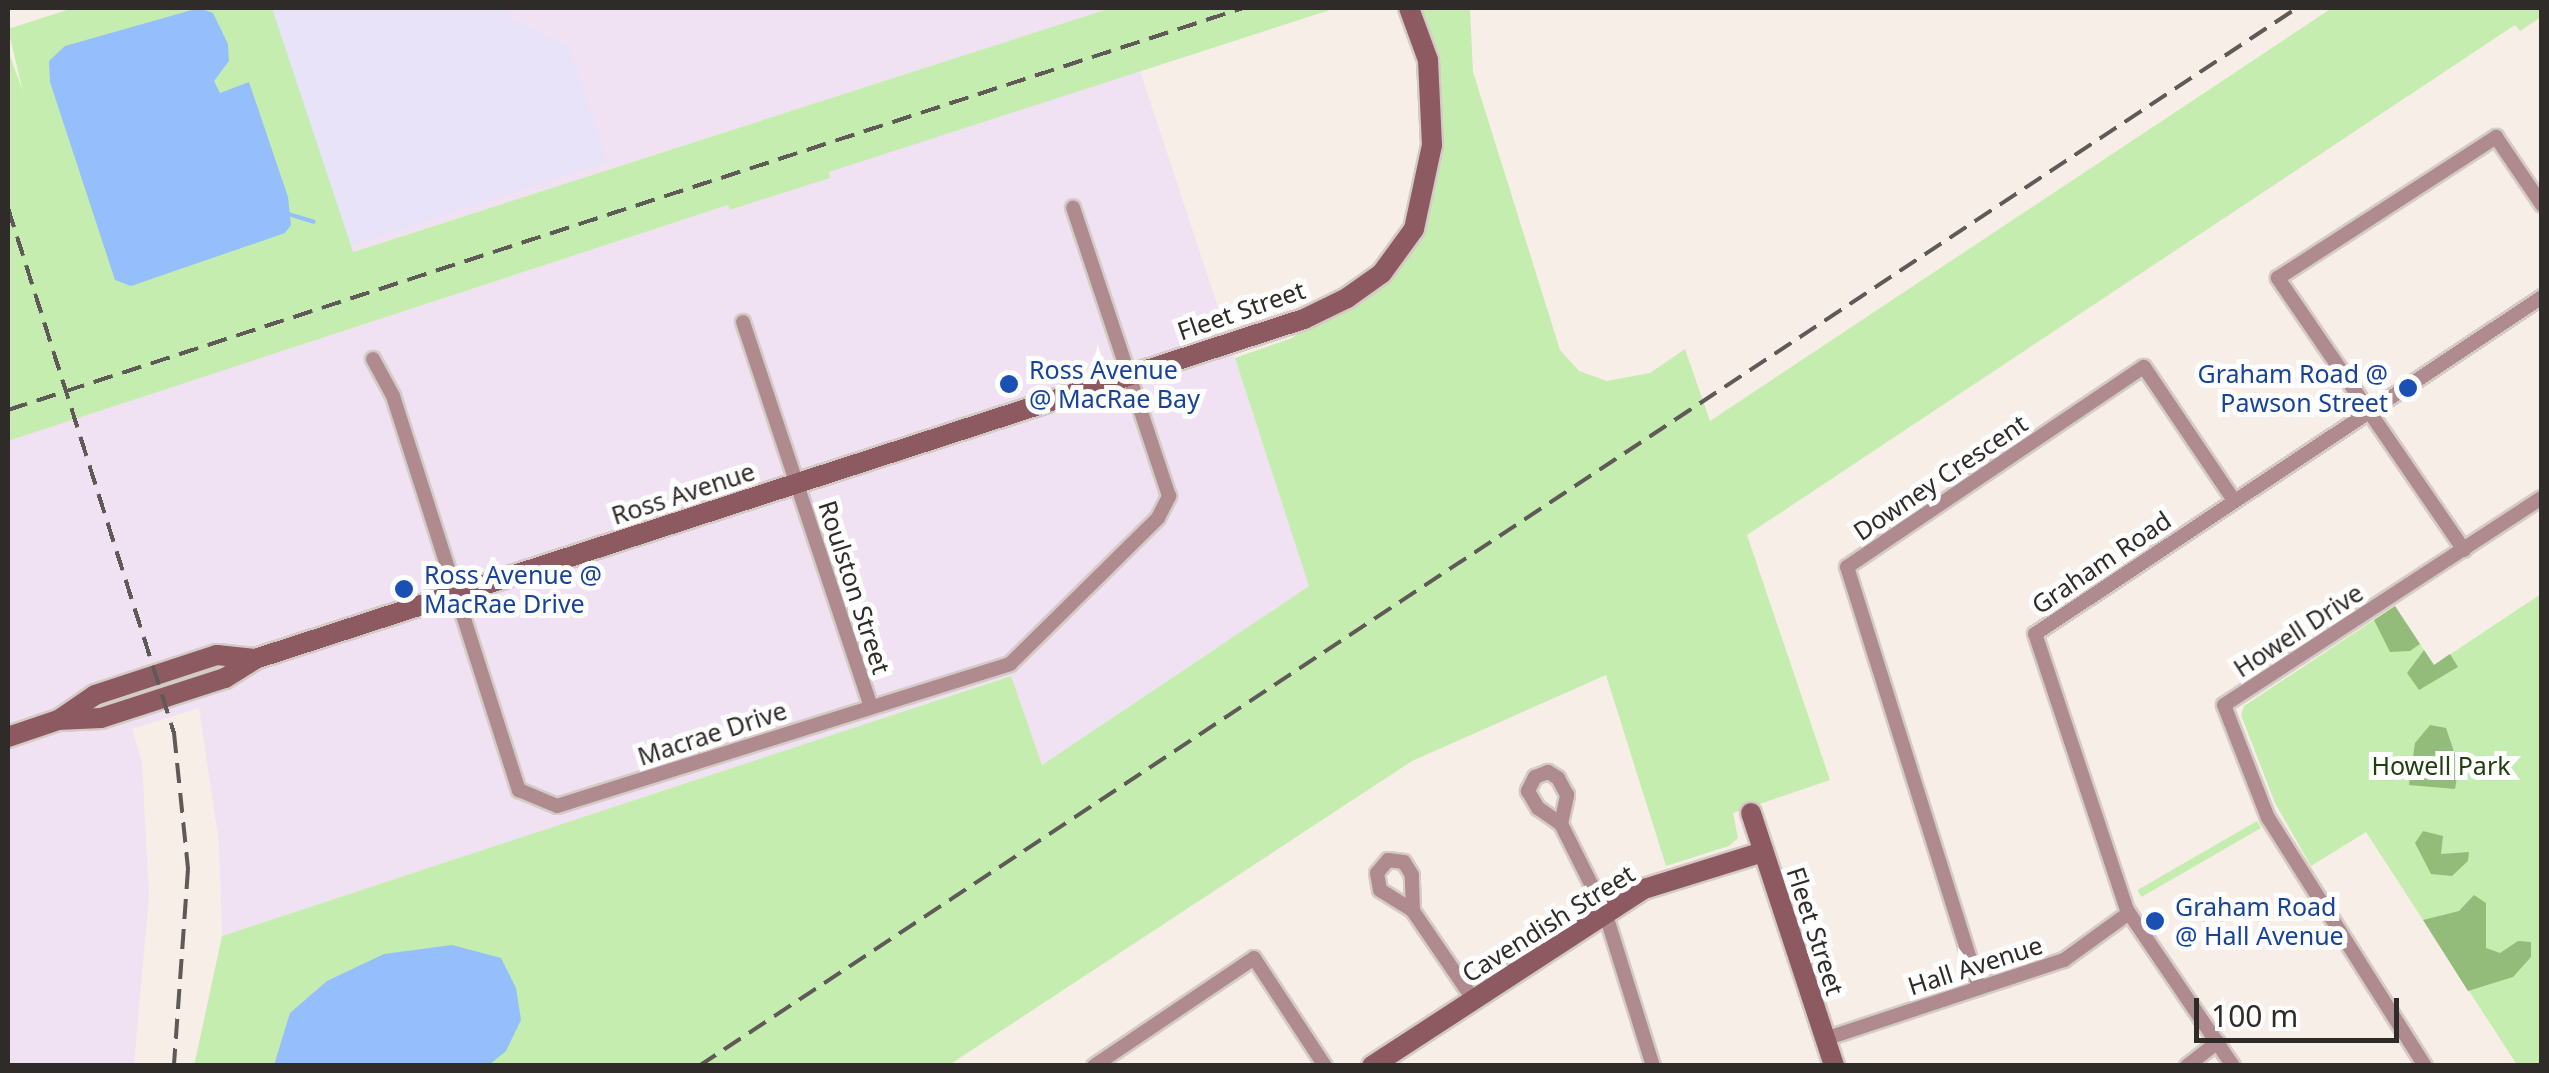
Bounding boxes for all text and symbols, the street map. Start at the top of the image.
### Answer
street label: Fleet Street [1173,274,1309,346]
place label: Ross Avenue @ MacRae Bay [1029,355,1200,414]
place label: Graham Road @ Pawson Street [2198,359,2388,418]
marker: Ross Avenue @ MacRae Bay [998,373,1020,395]
marker: Graham Road @ Pawson Street [2397,377,2419,399]
street label: Downey Crescent [1847,408,2033,546]
street label: Ross Avenue [608,456,758,530]
street label: Roulston Street [813,497,897,677]
street label: Graham Road [2026,504,2176,620]
place label: Ross Avenue @ MacRae Drive [424,560,602,619]
street label: Howell Drive [2228,577,2368,683]
marker: Ross Avenue @ MacRae Drive [393,578,415,600]
street label: Macrae Drive [634,695,790,771]
park label: Howell Park [2371,750,2511,780]
street label: Cavendish Street [1456,858,1640,988]
street label: Fleet Street [1781,863,1851,999]
place label: Graham Road @ Hall Avenue [2175,892,2344,951]
marker: Graham Road @ Hall Avenue [2144,910,2166,932]
street label: Hall Avenue [1904,929,2046,1001]
scale bar [2199,978,2404,1040]
text: 100 m [2211,995,2298,1036]

